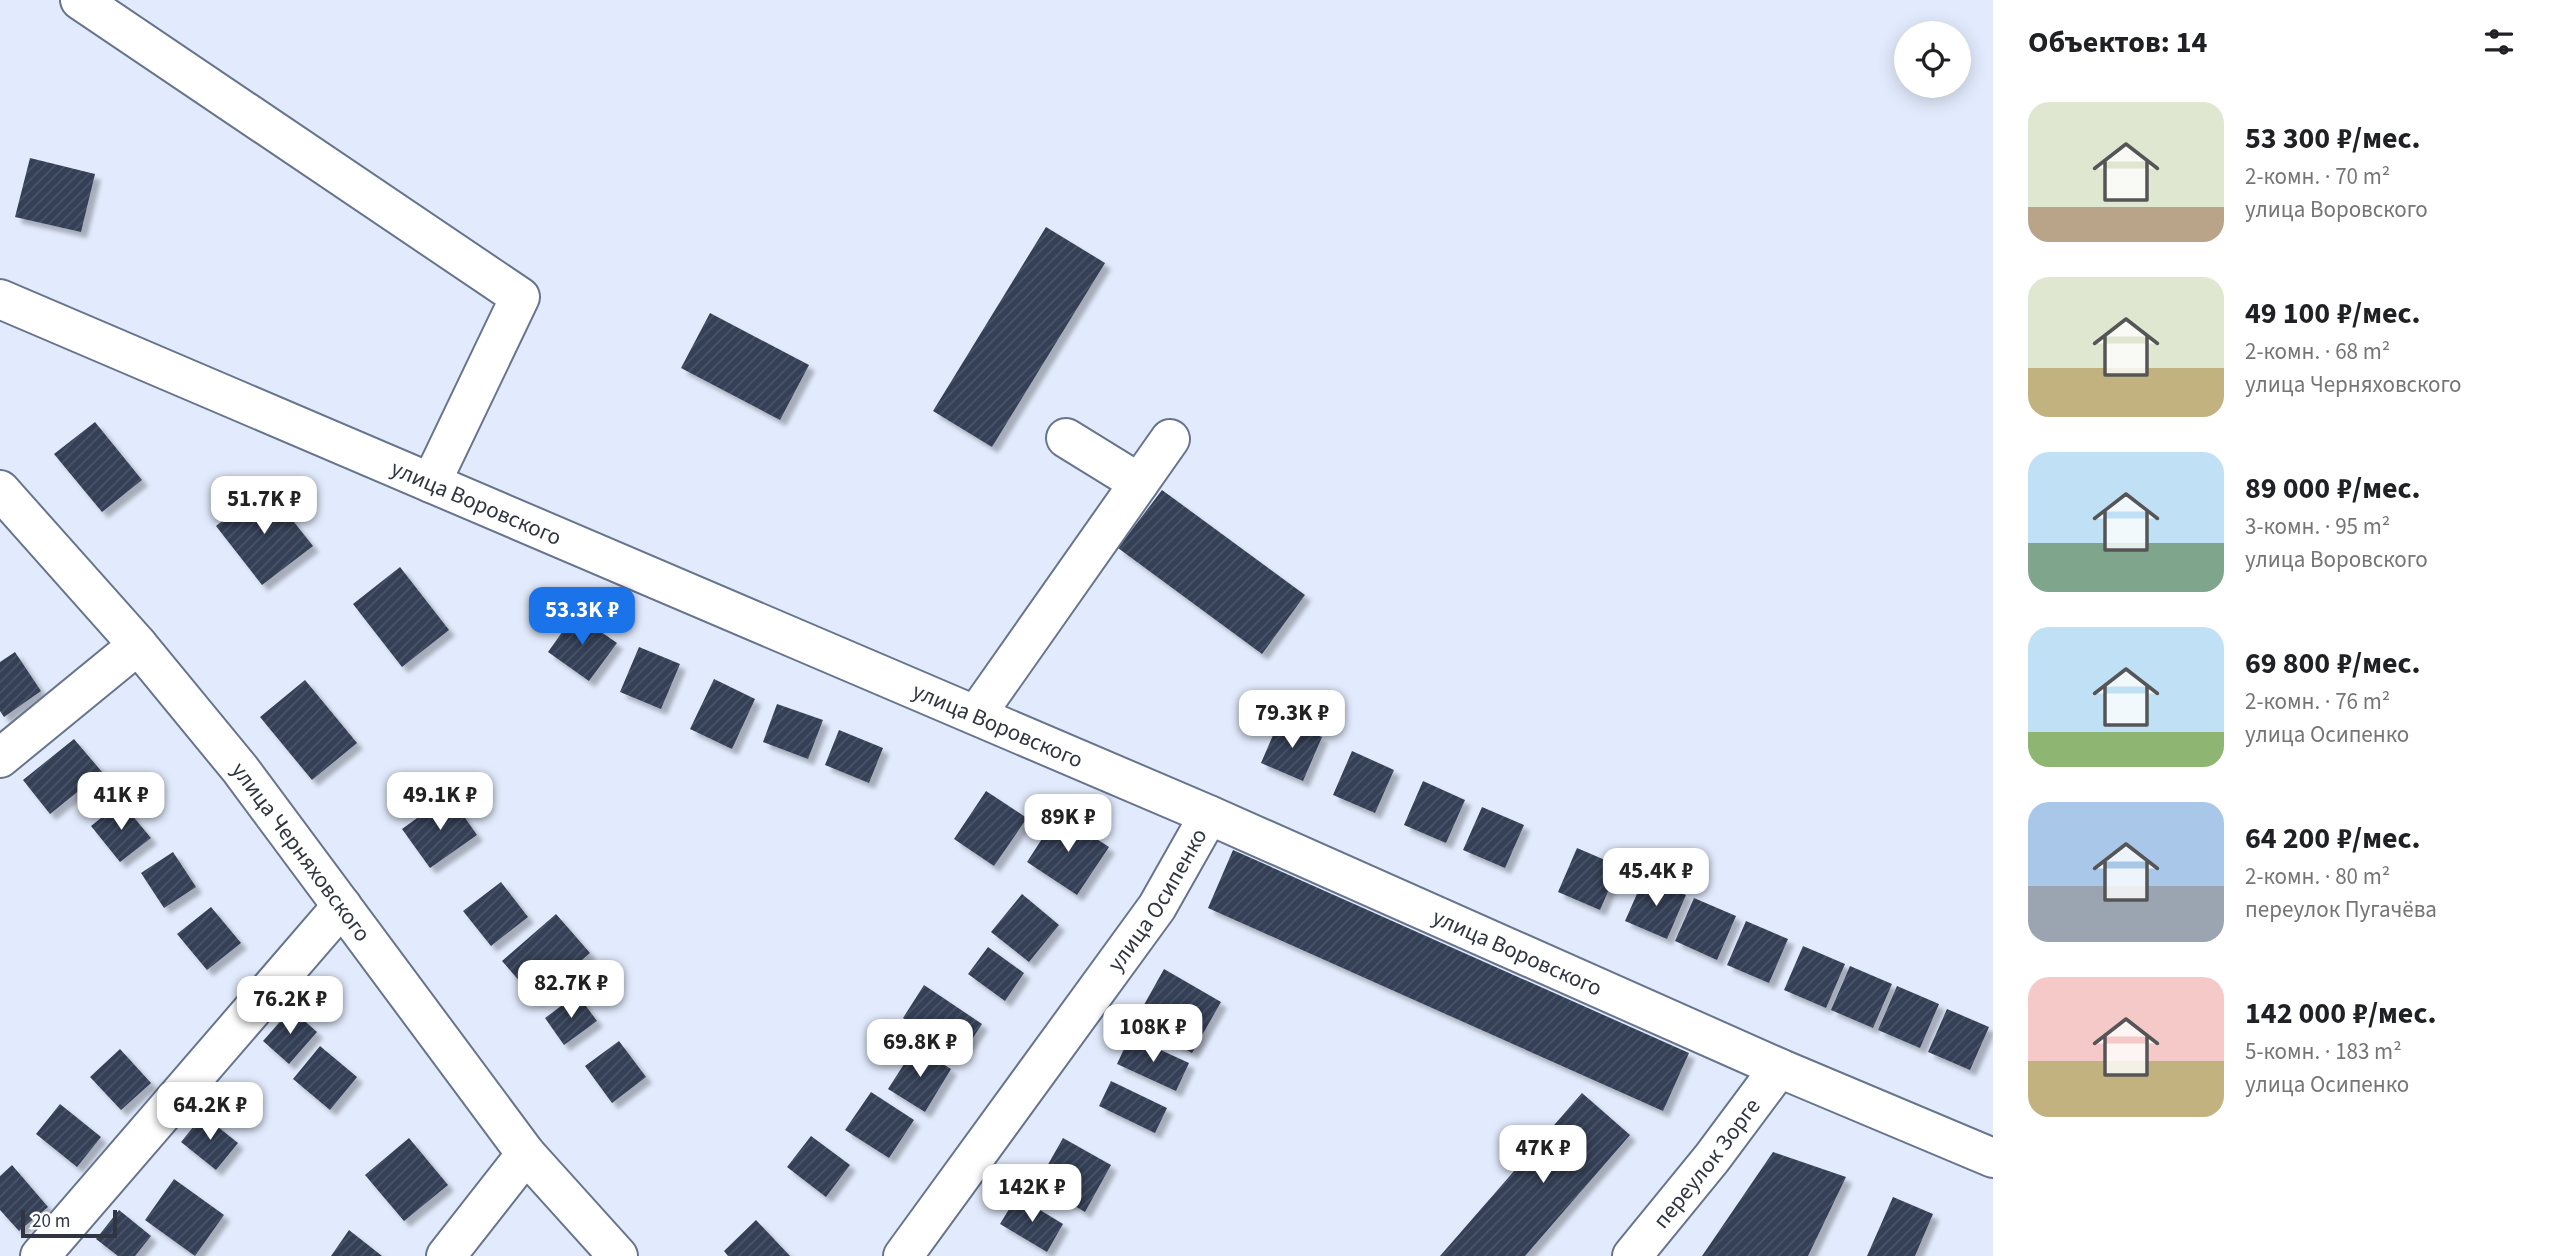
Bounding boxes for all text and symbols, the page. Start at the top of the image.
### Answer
map controls [1894,21,1971,98]
button: locate [1894,21,1971,98]
text: Объектов: 14 [2028,21,2207,64]
icon: filters [2480,23,2518,61]
text: 53 300 ₽/мес. [2245,117,2421,160]
icon: home [2084,130,2168,214]
text: 2-комн. · 70 m² [2245,160,2390,193]
text: улица Воровского [2245,193,2428,226]
text: 49 100 ₽/мес. [2245,292,2421,335]
icon: home [2084,305,2168,389]
text: 2-комн. · 68 m² [2245,335,2390,368]
text: улица Черняховского [2245,368,2461,401]
street label: улица Воровского [386,452,567,554]
text: 89 000 ₽/мес. [2245,467,2421,510]
pin: 51.7K ₽ [199,476,329,536]
icon: home [2084,480,2168,564]
text: 51.7K ₽ [227,482,301,515]
text: 3-комн. · 95 m² [2245,510,2390,543]
text: улица Воровского [2245,543,2428,576]
pin: 53.3K ₽ [517,588,647,647]
text: 53.3K ₽ [545,593,619,626]
text: 69 800 ₽/мес. [2245,642,2421,685]
icon: home [2084,655,2168,739]
street label: улица Воровского [907,674,1088,776]
text: 2-комн. · 76 m² [2245,685,2390,718]
pin: 79.3K ₽ [1227,690,1357,750]
text: 79.3K ₽ [1255,696,1329,729]
text: улица Осипенко [2245,718,2409,751]
street label: улица Черняховского [223,755,379,949]
pin: 41K ₽ [72,772,170,832]
pin: 49.1K ₽ [375,772,505,832]
text: 41K ₽ [93,778,149,811]
text: 49.1K ₽ [403,778,477,811]
pin: 89K ₽ [1019,794,1117,854]
text: 89K ₽ [1040,800,1096,833]
text: 64 200 ₽/мес. [2245,817,2421,860]
street label: улица Осипенко [1099,822,1215,978]
icon: home [2084,830,2168,914]
pin: 45.4K ₽ [1591,848,1721,908]
text: 45.4K ₽ [1619,854,1693,887]
text: 2-комн. · 80 m² [2245,860,2390,893]
text: переулок Пугачёва [2245,893,2437,926]
street label: улица Воровского [1427,900,1607,1005]
pin: 82.7K ₽ [506,960,636,1020]
text: 82.7K ₽ [534,966,608,999]
pin: 76.2K ₽ [225,976,355,1036]
text: 76.2K ₽ [253,982,327,1015]
text: 142 000 ₽/мес. [2245,992,2436,1035]
pin: 108K ₽ [1096,1004,1210,1064]
icon: home [2084,1005,2168,1089]
text: 108K ₽ [1119,1010,1187,1043]
pin: 69.8K ₽ [855,1020,985,1079]
text: 69.8K ₽ [883,1025,957,1058]
text: 5-комн. · 183 m² [2245,1035,2402,1068]
text: улица Осипенко [2245,1068,2409,1101]
pin: 64.2K ₽ [145,1082,275,1142]
text: 64.2K ₽ [173,1088,247,1121]
street label: переулок Зорге [1645,1091,1768,1236]
pin: 47K ₽ [1494,1126,1592,1185]
text: 47K ₽ [1515,1131,1571,1164]
pin: 142K ₽ [975,1164,1089,1224]
text: 142K ₽ [998,1170,1066,1203]
scale bar [21,1207,117,1239]
text: 20 m [32,1208,70,1235]

